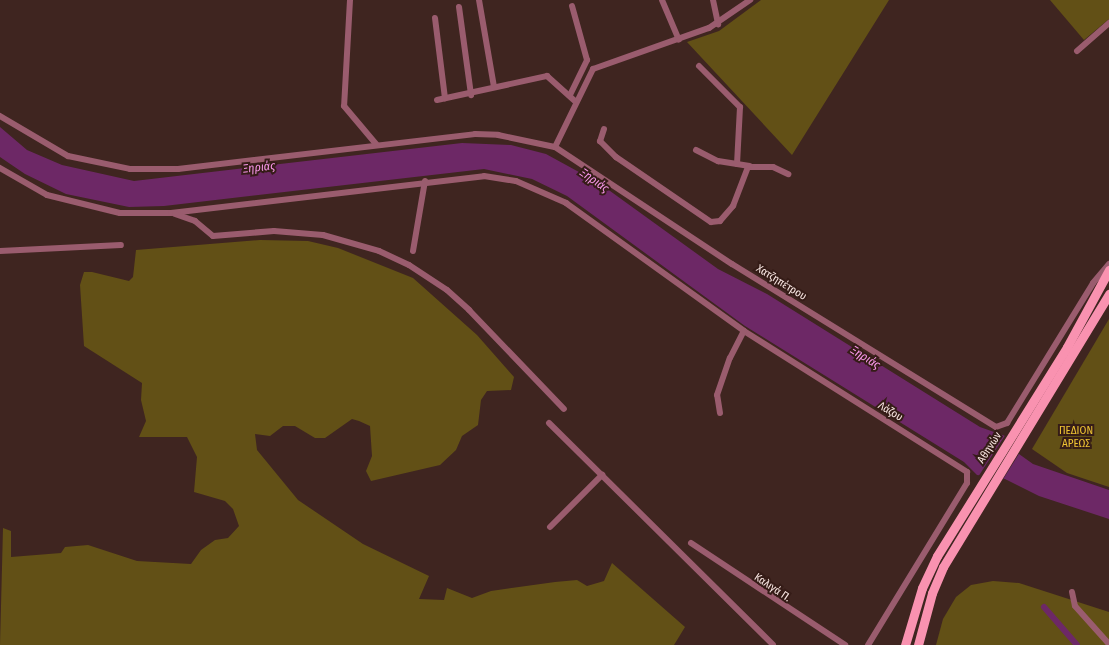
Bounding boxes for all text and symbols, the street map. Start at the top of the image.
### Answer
water label: Ξηριάς [242,159,276,177]
water label: Ξηριάς [577,166,611,196]
street label: Χατζηπέτρου [753,262,809,304]
water label: Ξηριάς [848,343,882,373]
street label: Λάζου [875,399,905,425]
park label: ΠΕΔΙΟΝ ΑΡΕΩΣ [1059,425,1093,451]
street label: Αθηνών [975,430,1005,466]
street label: Καλιγά Π. [751,571,793,605]

